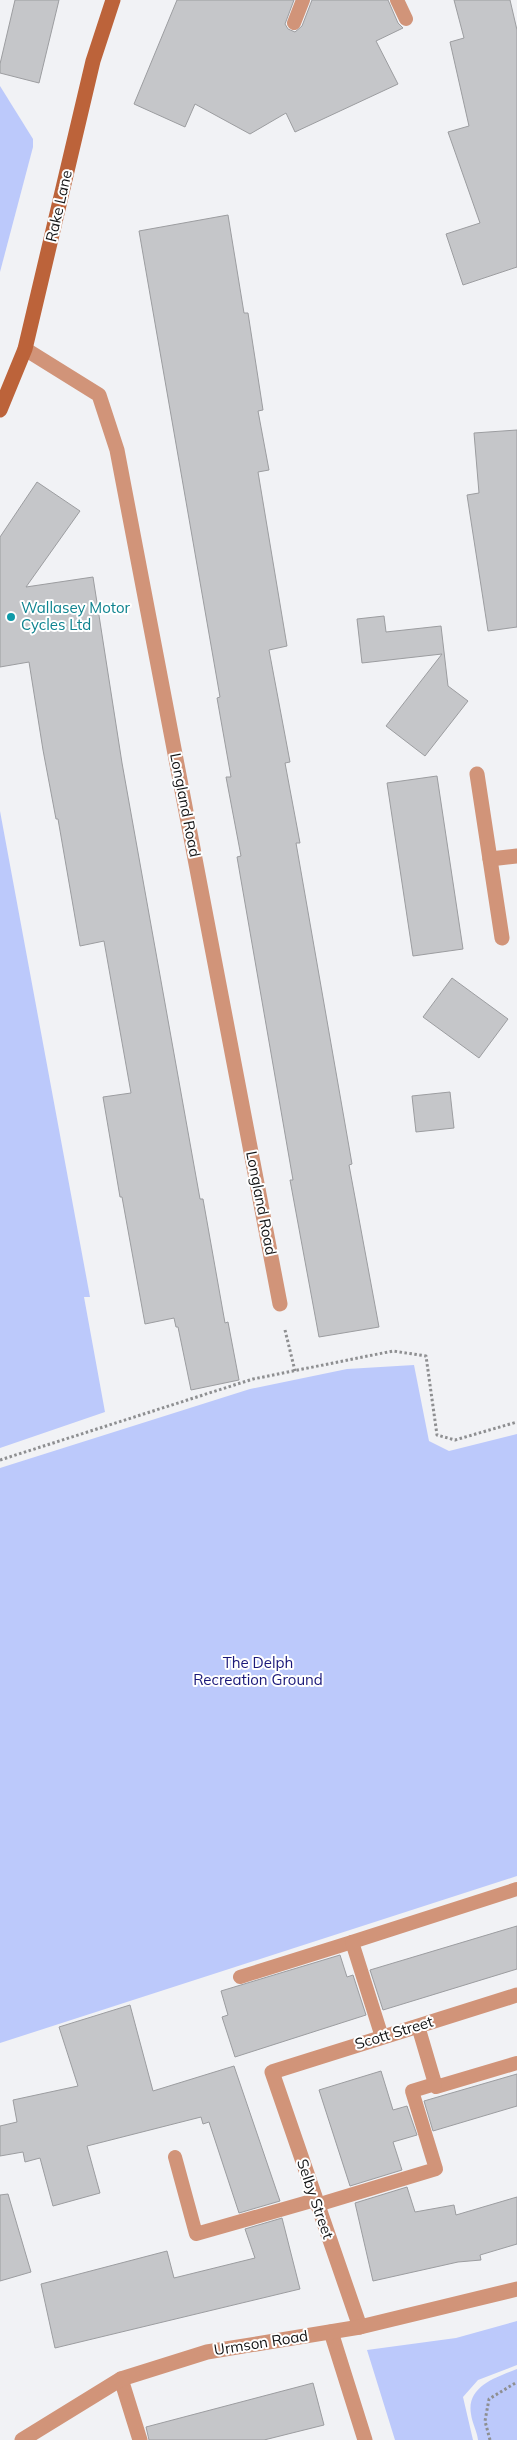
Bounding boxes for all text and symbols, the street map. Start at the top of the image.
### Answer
street label: Rake Lane [41,168,76,244]
place label: Wallasey Motor Cycles Ltd [21,598,130,634]
marker: Wallasey Motor Cycles Ltd [5,611,17,623]
street label: Longland Road [166,751,205,859]
street label: Longland Road [242,1149,281,1257]
park label: The Delph Recreation Ground [193,1653,323,1689]
street label: Scott Street [352,2012,435,2053]
street label: Selby Street [293,2156,338,2241]
street label: Urmson Road [212,2326,309,2359]

